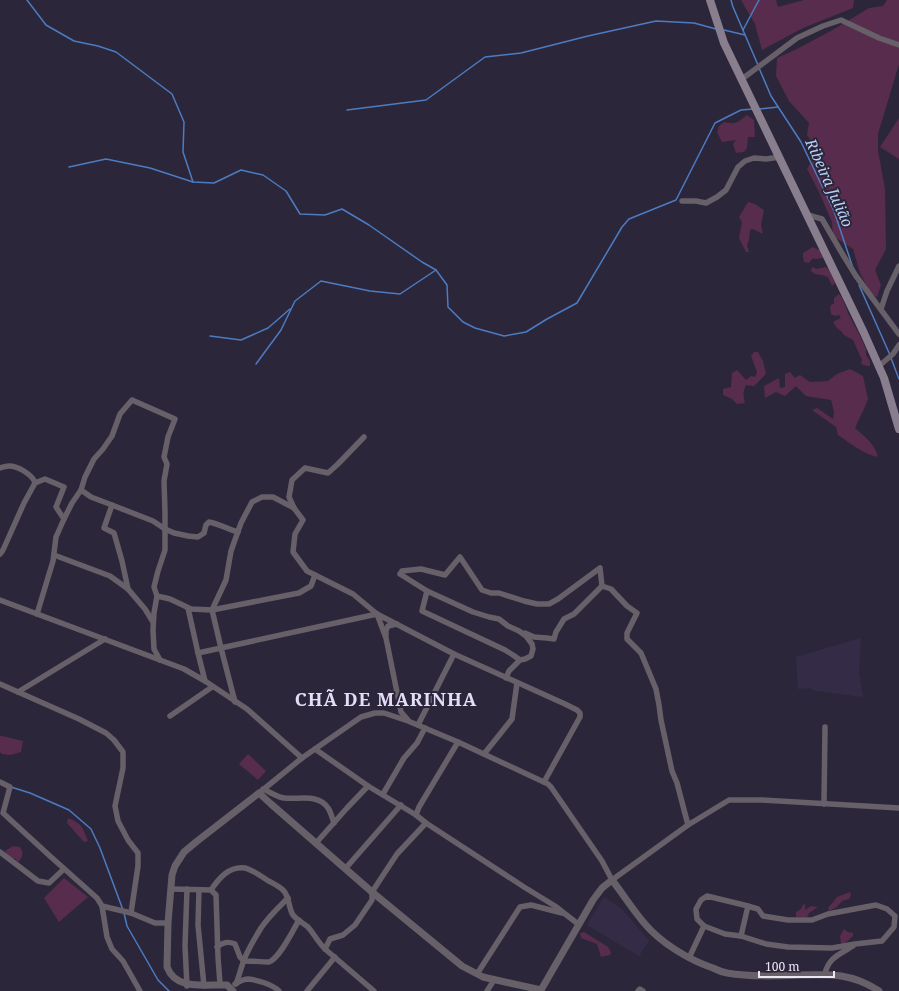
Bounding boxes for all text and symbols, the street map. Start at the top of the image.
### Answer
water label: Ribeira Julião [801,134,858,230]
district label: CHÃ DE MARINHA [295,687,477,711]
scale bar [759,953,834,979]
text: 100 m [765,958,800,975]

